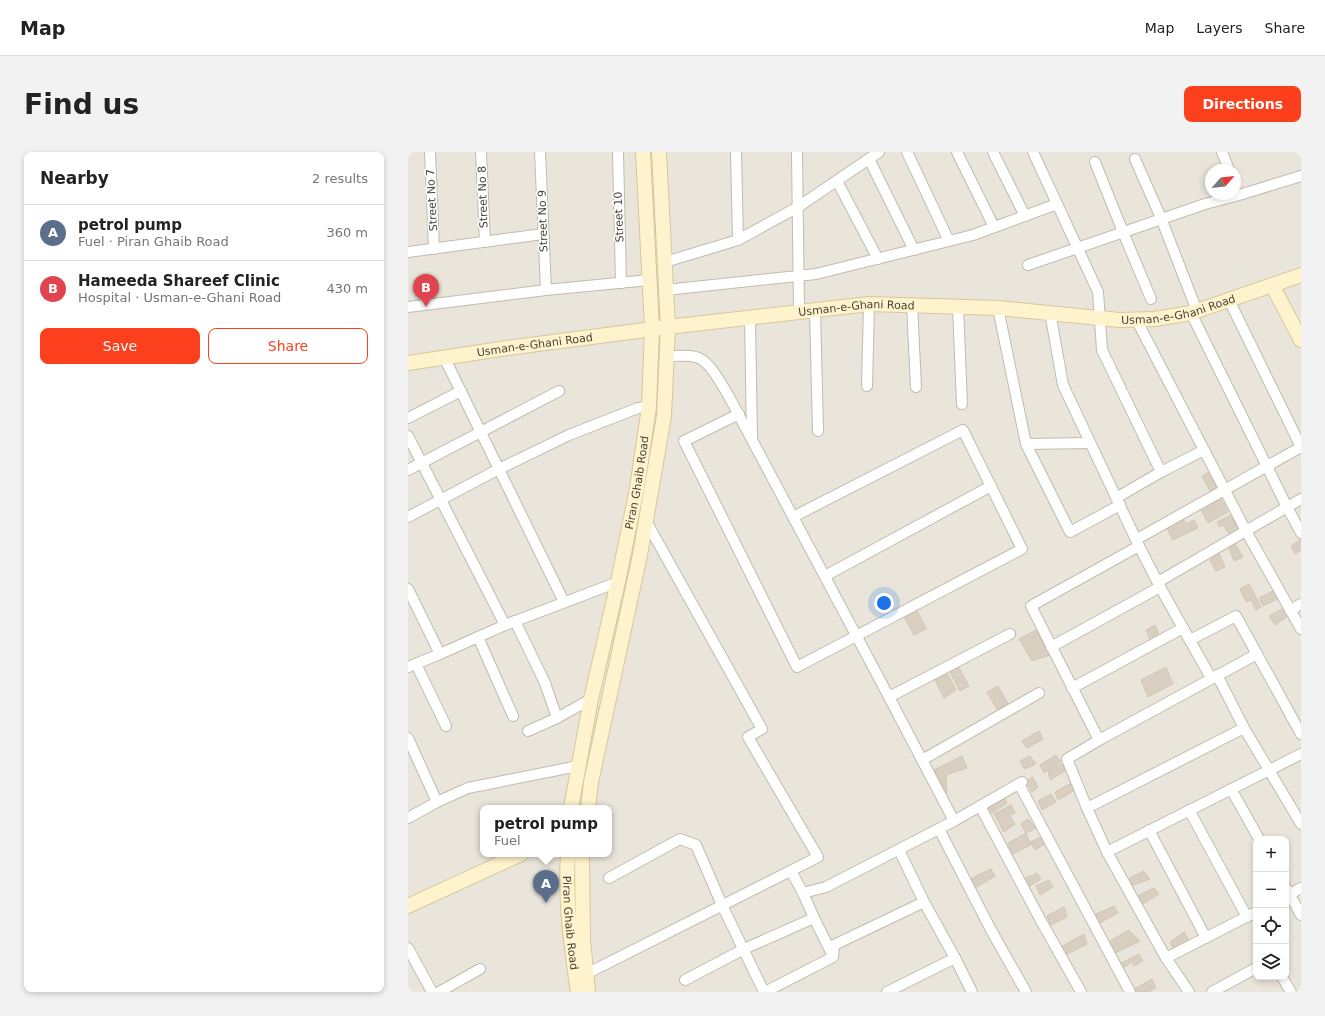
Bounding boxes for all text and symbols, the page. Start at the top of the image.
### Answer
text: Map [20,17,65,39]
text: Map [1145,20,1174,36]
text: Layers [1196,20,1243,36]
text: Share [1265,20,1305,36]
button: Directions [1184,86,1301,122]
text: Find us [24,88,139,121]
north arrow [1205,164,1241,200]
street label: Street No 8 [475,166,491,228]
text: Nearby [40,168,109,188]
street label: Street No 7 [424,169,440,231]
text: 2 results [312,171,368,186]
street label: Street No 9 [535,190,551,252]
street label: Street 10 [612,191,626,243]
text: petrol pump [78,216,182,234]
text: A [48,225,58,240]
text: 360 m [326,225,368,240]
text: Fuel · Piran Ghaib Road [78,234,229,249]
text: Hameeda Shareef Clinic [78,272,280,290]
pin: B [413,274,439,307]
text: B [48,281,58,296]
text: 430 m [326,281,368,296]
text: Hospital · Usman-e-Ghani Road [78,290,281,305]
street label: Usman-e-Ghani Road [1121,292,1237,326]
street label: Usman-e-Ghani Road [798,297,915,319]
button: Save [40,328,200,364]
button: Share [208,328,368,364]
street label: Usman-e-Ghani Road [476,330,593,359]
street label: Piran Ghaib Road [622,435,651,531]
your location [874,593,894,613]
popup [480,805,612,857]
text: petrol pump [494,815,598,833]
text: Fuel [494,833,521,848]
map controls [1253,836,1289,980]
button: + [1253,836,1289,872]
pin: A [533,870,559,903]
button: − [1253,872,1289,908]
street label: Piran Ghaib Road [561,876,581,971]
button: locate [1253,908,1289,944]
button: layers [1253,944,1289,980]

